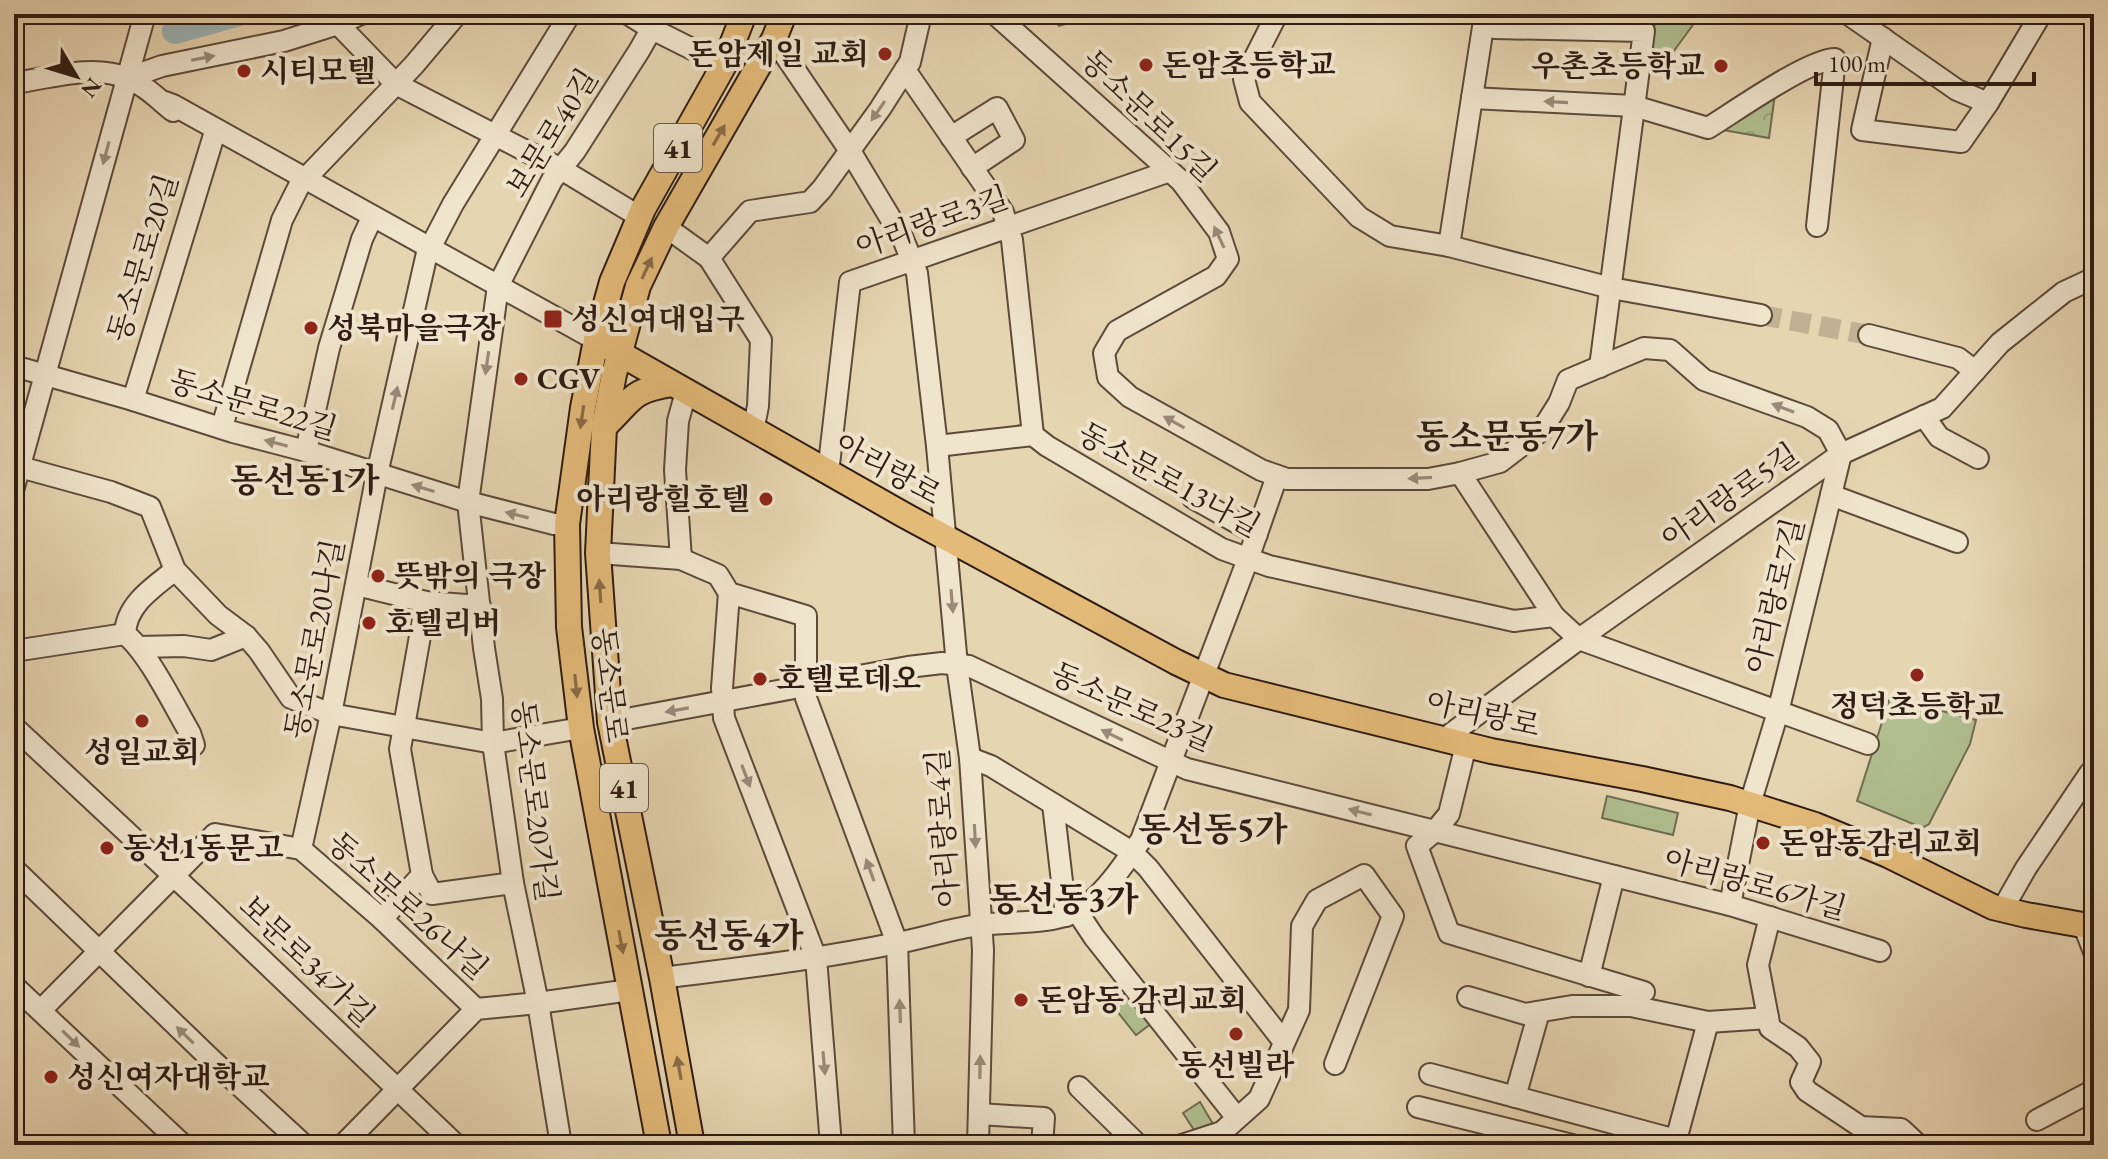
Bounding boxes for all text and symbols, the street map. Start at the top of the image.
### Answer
place label: 돈암제일 교회 [688,34,869,73]
north arrow [36,36,116,116]
scale bar [1816,36,2034,86]
street label: 동소문로15길 [1073,41,1225,190]
marker: 돈암제일 교회 [876,45,894,63]
place label: 돈암초등학교 [1162,45,1336,84]
place label: 우촌초등학교 [1531,46,1705,85]
text: 100 m [1828,48,1886,79]
place label: 시티모텔 [260,51,376,90]
one-way arrow [191,52,216,64]
marker: 돈암초등학교 [1137,56,1155,74]
marker: 우촌초등학교 [1712,57,1730,75]
street label: 보문로40길 [497,61,606,204]
marker: 시티모텔 [235,62,253,80]
text: N [74,72,108,104]
one-way arrow [1543,96,1568,109]
one-way arrow [872,100,886,122]
road number: 41 [654,124,702,172]
one-way arrow [712,124,726,146]
one-way arrow [100,140,112,165]
street label: 동소문로20길 [98,169,187,347]
street label: 아리랑로3길 [850,177,1014,266]
one-way arrow [1213,226,1226,249]
one-way arrow [640,256,654,280]
place label: 성신여대입구 [571,299,745,338]
place label: 성북마을극장 [327,308,501,347]
marker: 성신여대입구 [542,308,564,330]
marker: 성북마을극장 [302,319,320,337]
one-way arrow [481,351,494,376]
place label: CGV [537,359,601,398]
street label: 동소문로22길 [164,360,342,449]
marker: CGV [512,370,530,388]
one-way arrow [389,385,401,410]
one-way arrow [1770,401,1794,414]
one-way arrow [575,405,588,430]
street label: 동소문로13나길 [1071,413,1267,546]
district label: 동소문동7가 [1416,414,1598,458]
one-way arrow [1163,415,1185,429]
street label: 아리랑로 [828,423,948,514]
street label: 아리랑로5길 [1653,434,1806,557]
one-way arrow [263,436,288,448]
district label: 동선동1가 [230,458,380,502]
one-way arrow [1407,472,1432,485]
place label: 아리랑힐호텔 [576,479,750,518]
one-way arrow [410,481,434,494]
marker: 아리랑힐호텔 [757,490,775,508]
one-way arrow [505,508,530,520]
street label: 아리랑로7길 [1736,514,1813,678]
street label: 동소문로20나길 [276,536,353,742]
place label: 뜻밖의 극장 [394,556,546,595]
marker: 뜻밖의 극장 [369,567,387,585]
one-way arrow [593,578,606,603]
one-way arrow [945,589,958,614]
place label: 호텔리버 [385,603,501,642]
marker: 호텔리버 [360,614,378,632]
street label: 동소문로 [584,625,637,745]
street label: 동소문로23길 [1045,653,1219,760]
place label: 호텔로데오 [776,659,921,698]
marker: 정덕초등학교 [1908,666,1926,684]
marker: 호텔로데오 [751,670,769,688]
one-way arrow [569,674,582,699]
street label: 아리랑로 [1422,681,1544,746]
place label: 정덕초등학교 [1830,686,2004,725]
street label: 동소문로20가길 [504,698,567,904]
one-way arrow [664,704,689,717]
marker: 성일교회 [133,712,151,730]
one-way arrow [1101,728,1124,742]
place label: 성일교회 [84,732,200,771]
street label: 아리랑로4길 [917,747,968,909]
road number: 41 [600,764,648,812]
one-way arrow [740,764,753,788]
one-way arrow [1347,806,1372,818]
district label: 동선동5가 [1138,807,1288,851]
street label: 동소문로26나길 [320,823,497,988]
place label: 돈암동감리교회 [1779,823,1982,862]
one-way arrow [969,824,982,849]
place label: 동선1동문고 [123,828,284,867]
marker: 돈암동감리교회 [1754,834,1772,852]
marker: 동선1동문고 [98,839,116,857]
street label: 아리랑로6가길 [1659,839,1851,928]
one-way arrow [863,858,876,882]
district label: 동선동3가 [989,877,1139,921]
street label: 보문로34가길 [231,886,383,1035]
district label: 동선동4가 [654,913,804,957]
one-way arrow [616,929,628,954]
place label: 돈암동 감리교회 [1037,980,1247,1019]
marker: 돈암동 감리교회 [1012,991,1030,1009]
one-way arrow [893,998,906,1023]
marker: 동선빌라 [1227,1025,1245,1043]
one-way arrow [176,1026,195,1044]
one-way arrow [61,1030,80,1048]
place label: 동선빌라 [1178,1045,1295,1084]
one-way arrow [818,1051,831,1076]
one-way arrow [973,1054,986,1079]
one-way arrow [672,1055,684,1080]
place label: 성신여자대학교 [67,1057,270,1096]
marker: 성신여자대학교 [42,1068,60,1086]

